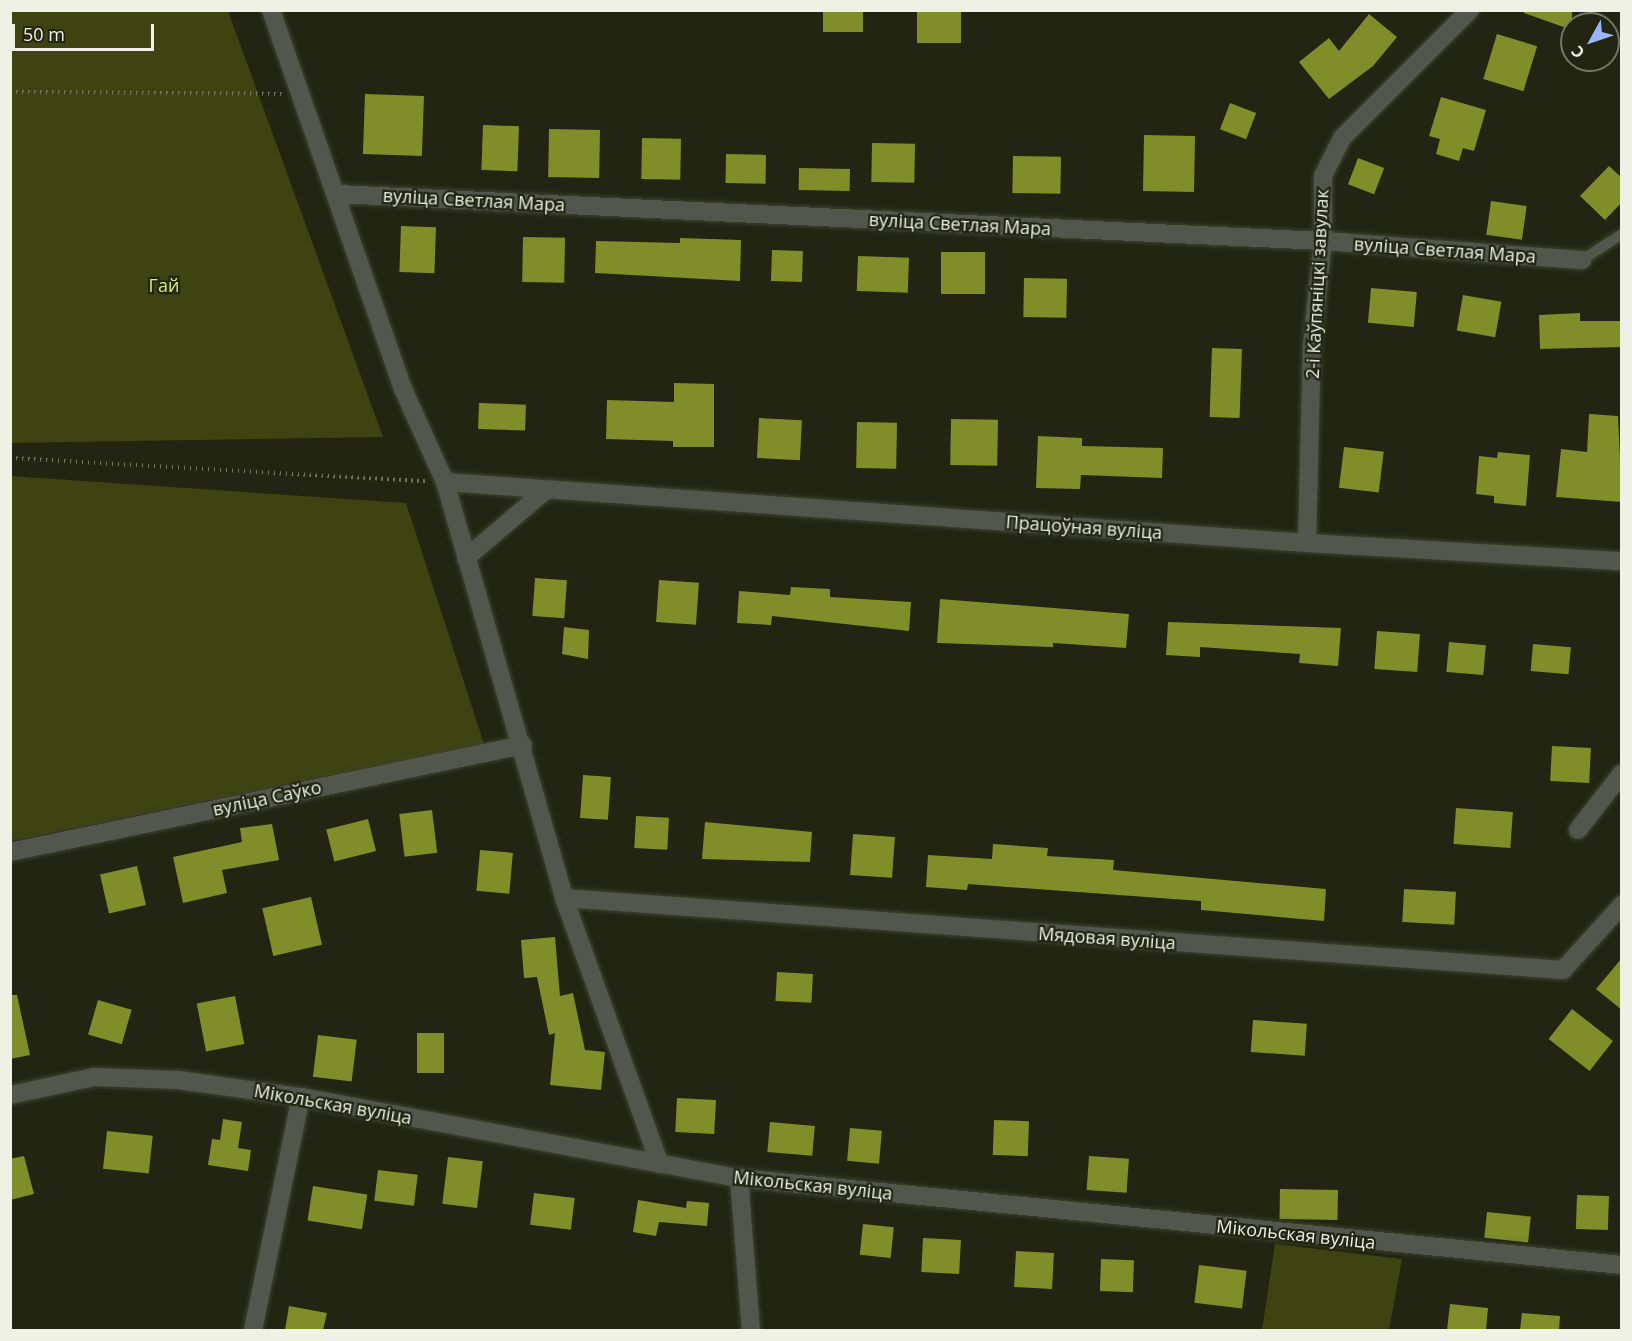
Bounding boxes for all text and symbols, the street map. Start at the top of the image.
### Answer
scale bar [15,12,158,50]
north arrow [1560,12,1620,72]
text: 50 m [23,22,65,46]
text: С [1566,41,1589,63]
street label: вуліца Светлая Мара [382,184,566,216]
street label: 2-і Каўпяніцкі завулак [1301,189,1333,379]
street label: вуліца Светлая Мара [868,208,1052,240]
street label: вуліца Светлая Мара [1353,233,1537,267]
park label: Гай [149,274,179,296]
street label: Працоўная вуліца [1005,511,1163,543]
street label: вуліца Саўко [211,776,323,820]
street label: Мядовая вуліца [1038,922,1176,954]
street label: Мікольская вуліца [252,1079,414,1129]
street label: Мікольская вуліца [732,1166,894,1204]
street label: Мікольская вуліца [1215,1215,1377,1253]

